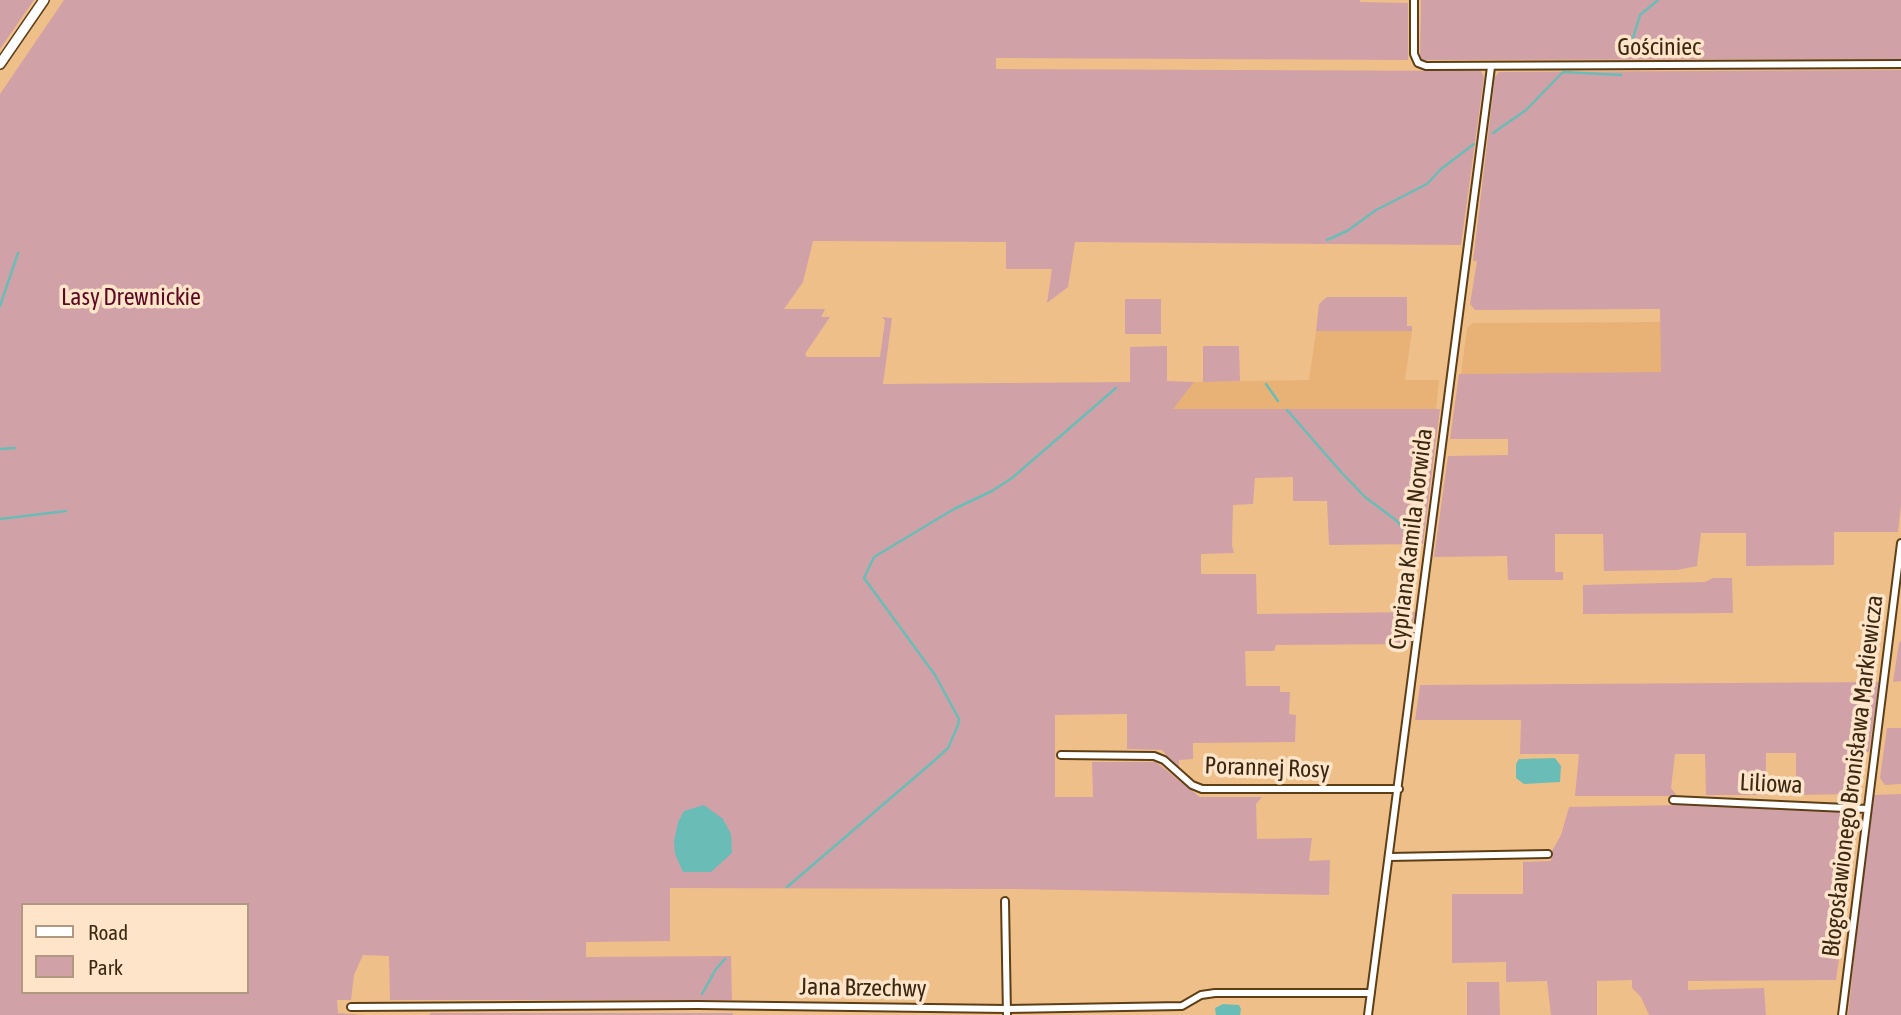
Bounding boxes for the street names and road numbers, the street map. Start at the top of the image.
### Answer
street label: Gościniec [1617,33,1701,61]
street label: Cypriana Kamila Norwida [1383,427,1439,651]
street label: Błogosławionego Bronisława Markiewicza [1817,593,1889,959]
street label: Porannej Rosy [1204,751,1330,785]
street label: Liliowa [1739,768,1803,800]
street label: Jana Brzechwy [799,972,927,1004]

